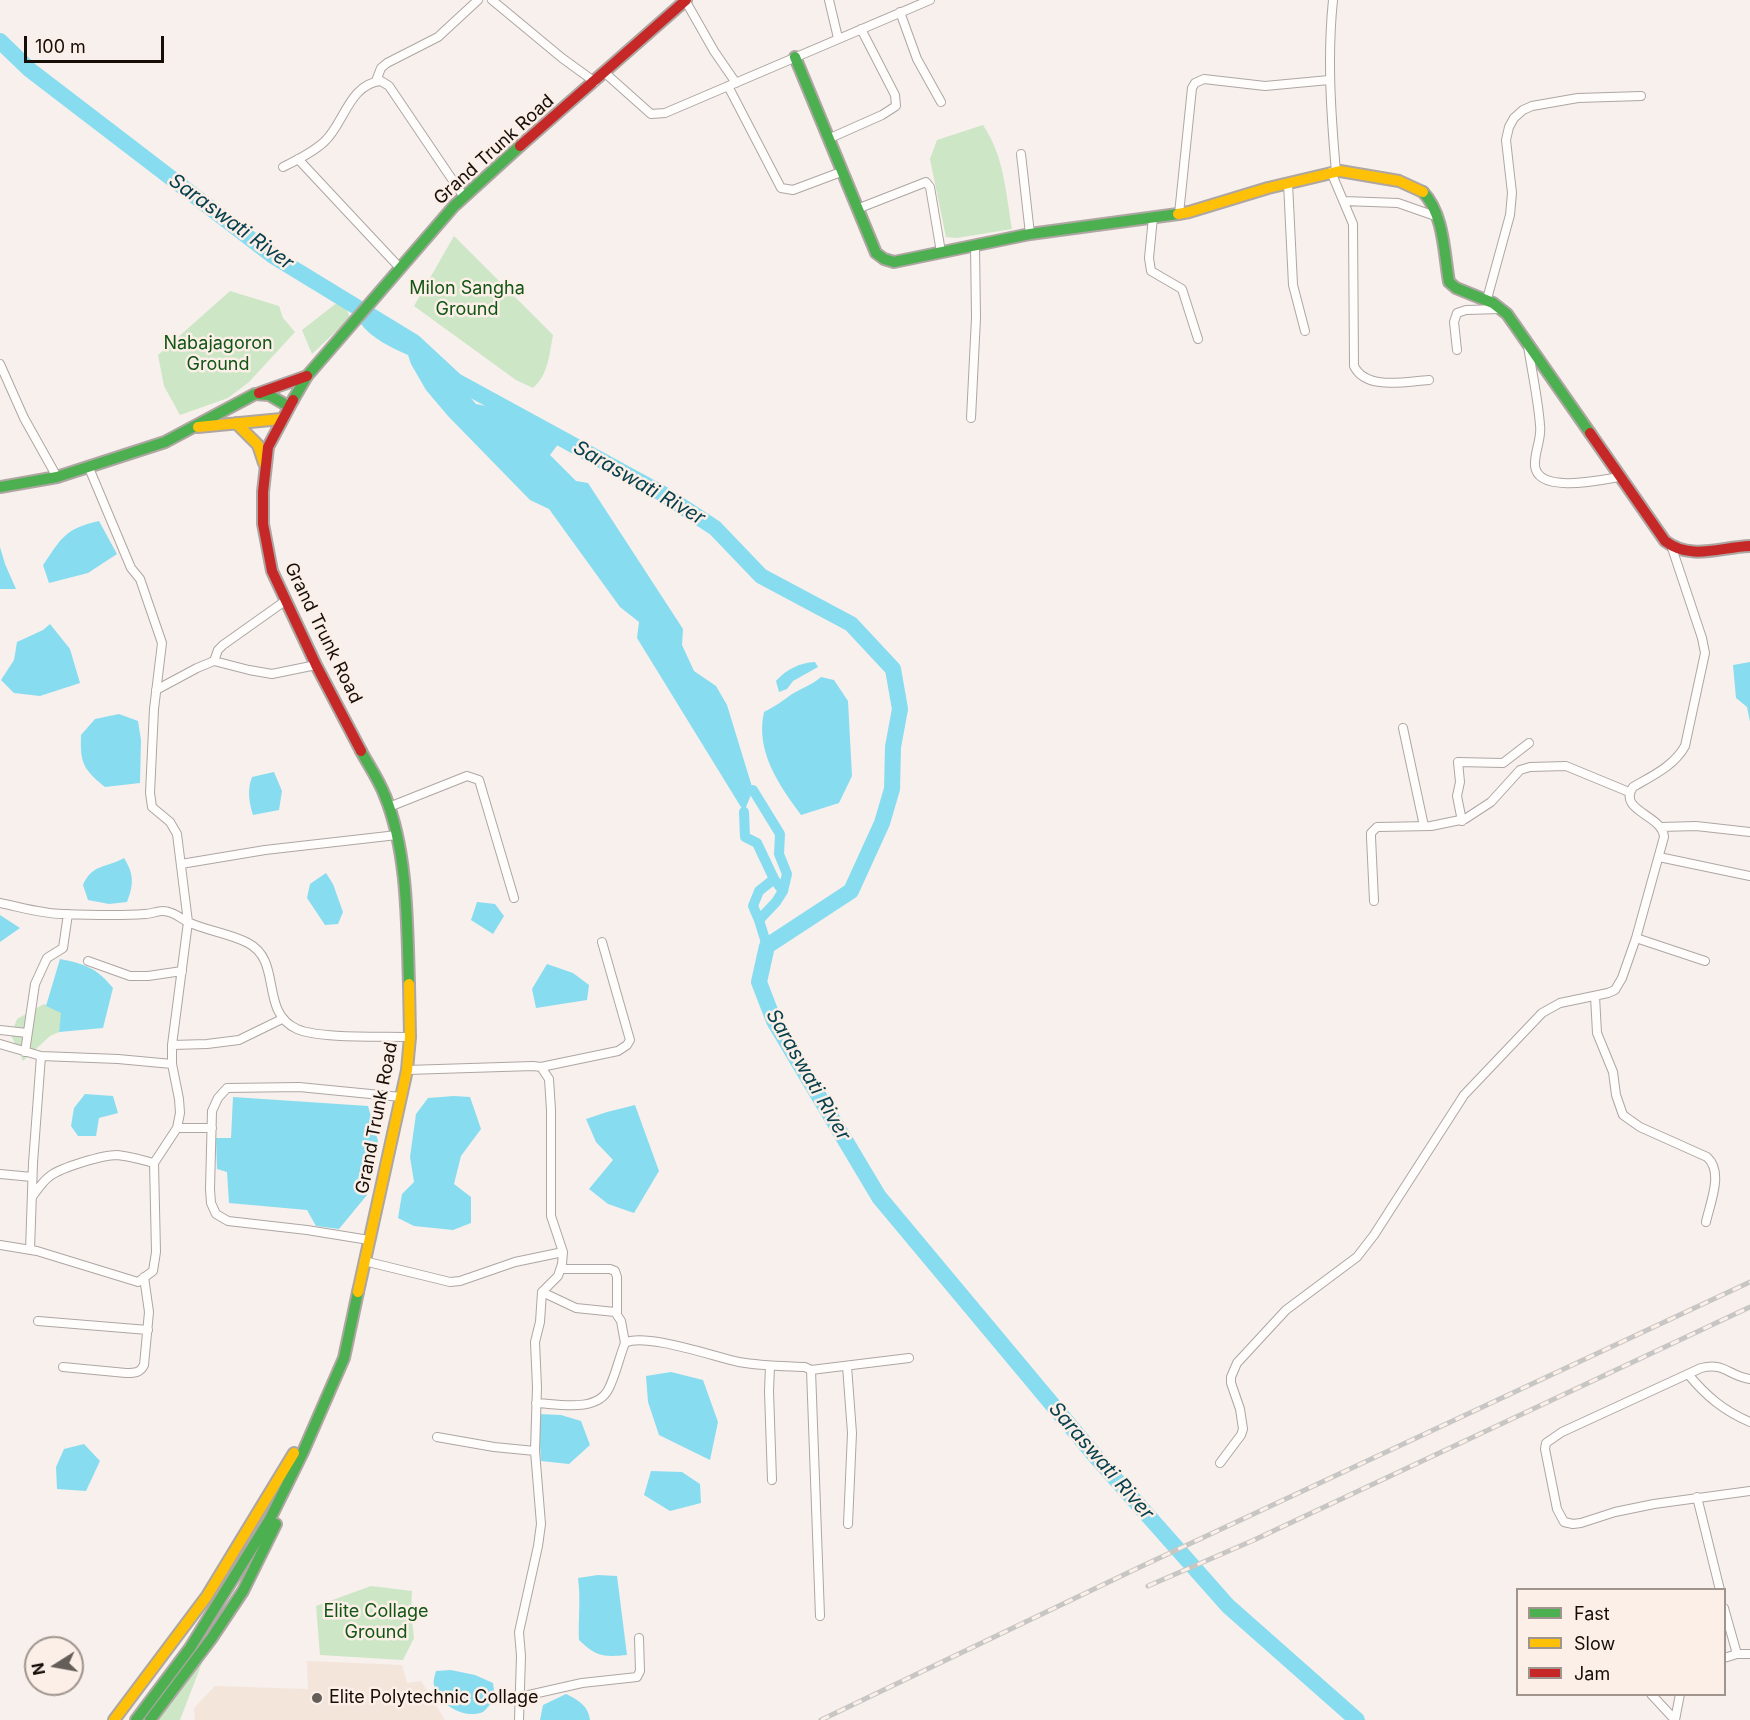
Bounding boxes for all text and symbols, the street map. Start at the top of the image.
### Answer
scale bar [27,24,166,62]
text: 100 m [35,36,86,57]
street label: Grand Trunk Road [430,90,558,210]
water label: Saraswati River [164,169,298,275]
park label: Milon Sangha Ground [409,278,525,320]
park label: Nabajagoron Ground [163,333,273,376]
water label: Saraswati River [569,436,709,530]
street label: Grand Trunk Road [280,559,366,707]
water label: Saraswati River [761,1005,855,1145]
street label: Grand Trunk Road [352,1040,402,1196]
water label: Saraswati River [1043,1397,1159,1525]
legend [1516,1588,1726,1696]
park label: Elite Collage Ground [323,1601,429,1644]
text: Fast [1574,1603,1610,1624]
text: Slow [1574,1633,1615,1654]
north arrow [24,1636,84,1696]
text: N [27,1661,49,1677]
text: Jam [1574,1663,1610,1684]
place label: Elite Polytechnic Collage [329,1687,539,1709]
marker: Elite Polytechnic Collage [310,1691,324,1705]

